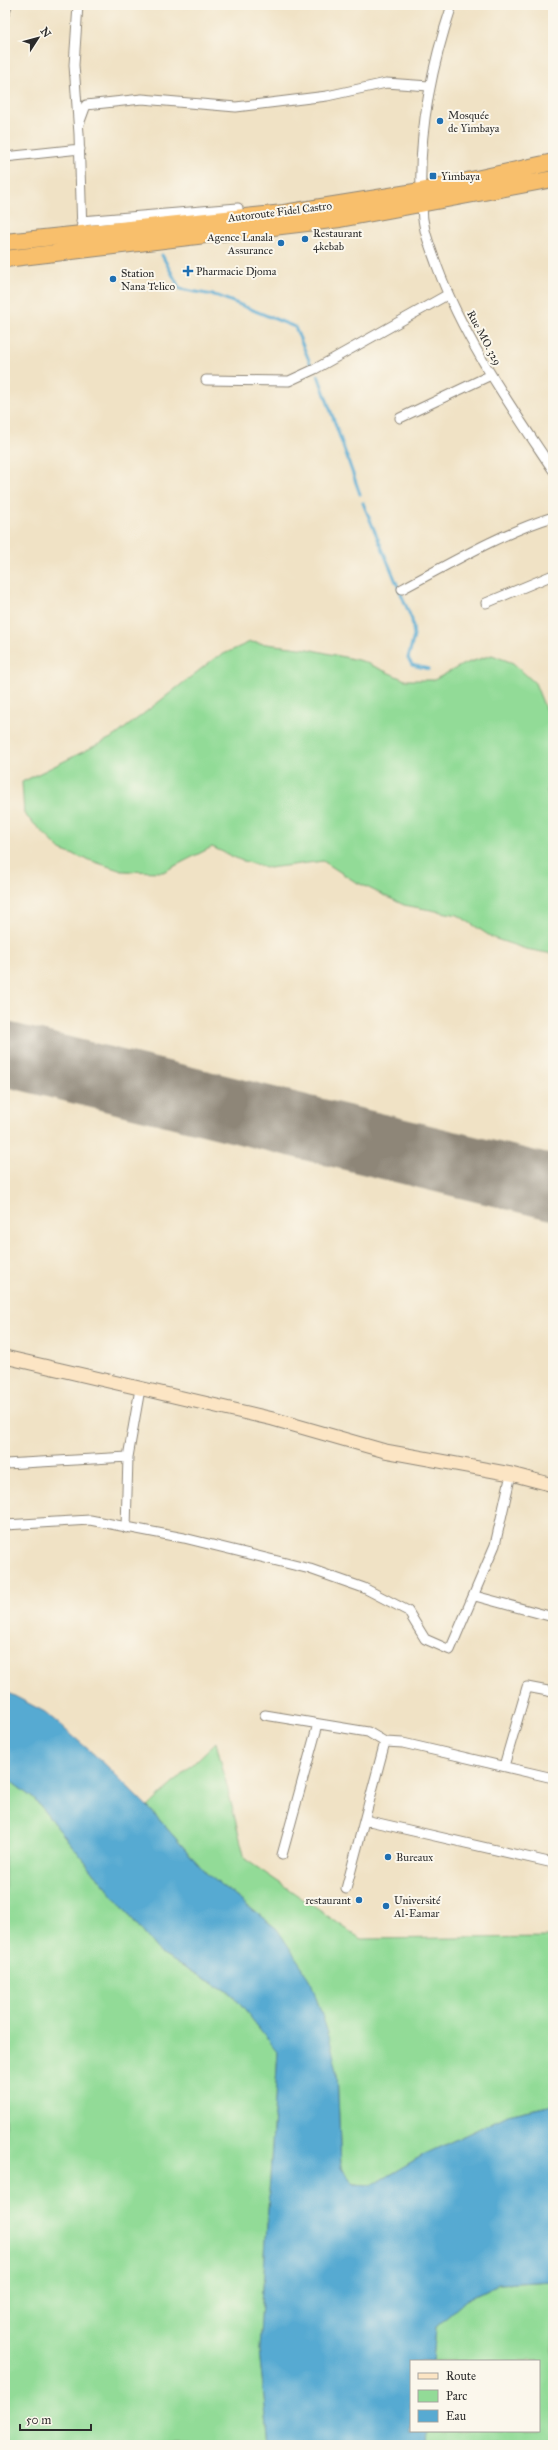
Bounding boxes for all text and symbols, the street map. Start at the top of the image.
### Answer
north arrow [18,18,58,58]
text: N [38,25,54,41]
place label: Mosquée de Yimbaya [448,109,500,135]
marker: Mosquée de Yimbaya [435,116,445,126]
place label: Yimbaya [441,170,480,183]
marker: Yimbaya [428,171,438,181]
street label: Autoroute Fidel Castro [226,199,333,225]
place label: Restaurant 4kebab [313,227,362,253]
place label: Agence Lanala Assurance [206,231,273,257]
marker: Restaurant 4kebab [300,234,310,244]
marker: Agence Lanala Assurance [276,238,286,248]
place label: Pharmacie Djoma [196,265,277,278]
marker: Pharmacie Djoma [183,266,193,276]
place label: Station Nana Telico [121,267,176,293]
marker: Station Nana Telico [108,274,118,284]
street label: Rue MO. 329 [464,308,504,368]
place label: Bureaux [396,1851,433,1864]
marker: Bureaux [383,1852,393,1862]
place label: restaurant [305,1894,351,1907]
place label: Université Al-Eamar [393,1894,441,1920]
marker: restaurant [354,1895,364,1905]
marker: Université Al-Eamar [381,1901,391,1911]
legend [410,2360,540,2432]
text: Route [446,2369,476,2383]
text: Parc [446,2389,467,2403]
scale bar [20,2406,91,2432]
text: Eau [446,2409,467,2423]
text: 50 m [26,2413,51,2427]

